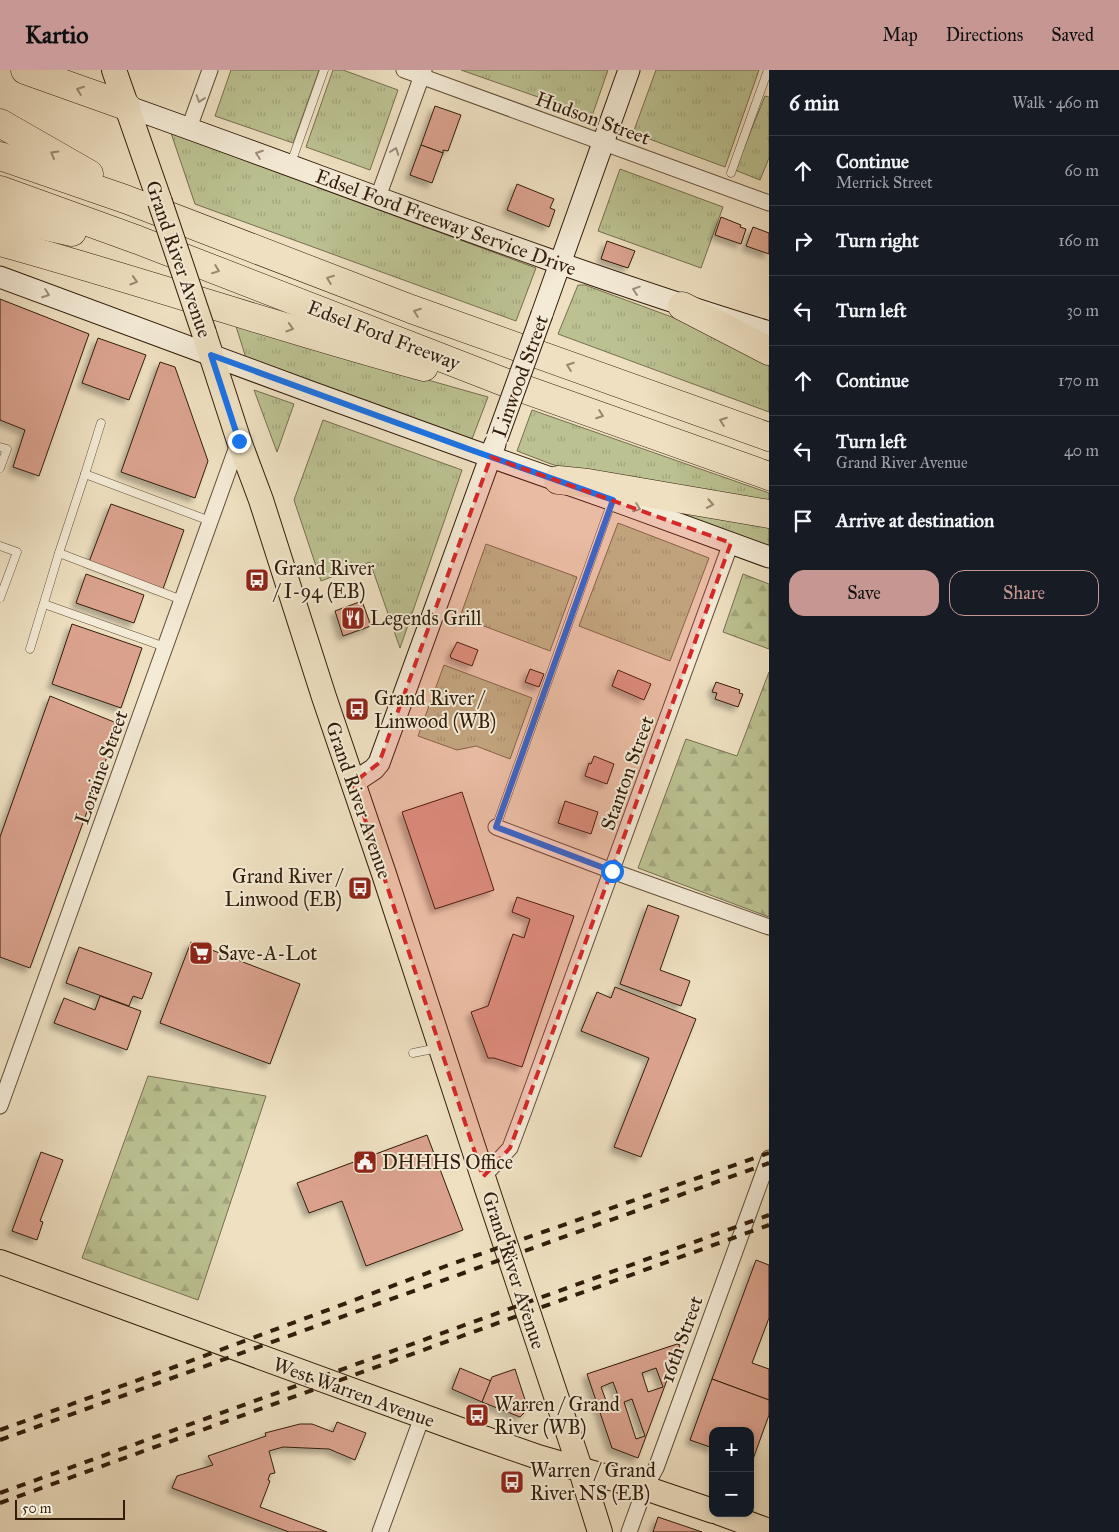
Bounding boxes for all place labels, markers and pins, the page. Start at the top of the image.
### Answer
place label: Grand River / I-94 (EB) [272,556,375,604]
bus stop icon: Grand River / I-94 (EB) [244,567,270,593]
restaurant icon: Legends Grill [340,605,366,631]
place label: Legends Grill [370,606,482,631]
place label: Grand River / Linwood (WB) [374,686,496,734]
bus stop icon: Grand River / Linwood (WB) [344,696,370,722]
place label: Grand River / Linwood (EB) [225,864,344,912]
bus stop icon: Grand River / Linwood (EB) [347,875,373,901]
supermarket icon: Save-A-Lot [188,940,214,966]
place label: Save-A-Lot [218,941,317,965]
public building icon: DHHHS Office [352,1149,378,1175]
place label: DHHHS Office [382,1150,513,1174]
place label: Warren / Grand River (WB) [494,1392,620,1440]
bus stop icon: Warren / Grand River (WB) [464,1402,490,1428]
place label: Warren / Grand River NS (EB) [530,1458,656,1506]
bus stop icon: Warren / Grand River NS (EB) [499,1469,525,1495]

